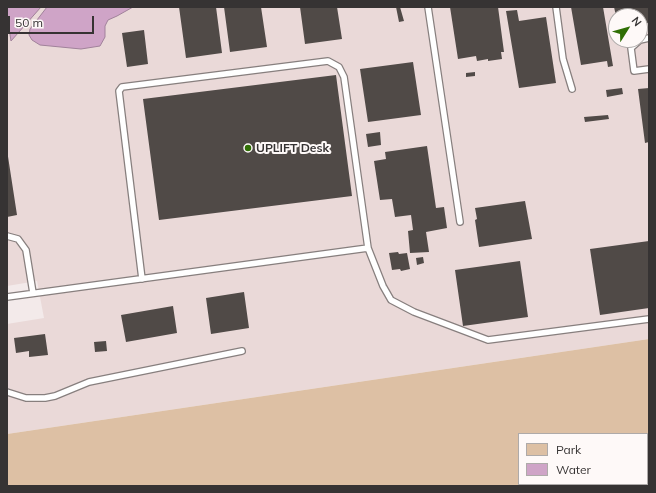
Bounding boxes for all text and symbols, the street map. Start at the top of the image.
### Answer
scale bar [10,8,96,34]
north arrow [608,8,648,48]
text: N [629,14,645,29]
text: 50 m [15,15,43,30]
place label: UPLIFT Desk [256,141,329,155]
marker: UPLIFT Desk [243,143,253,153]
legend [518,433,648,485]
text: Park [556,442,581,457]
text: Water [556,462,591,477]

